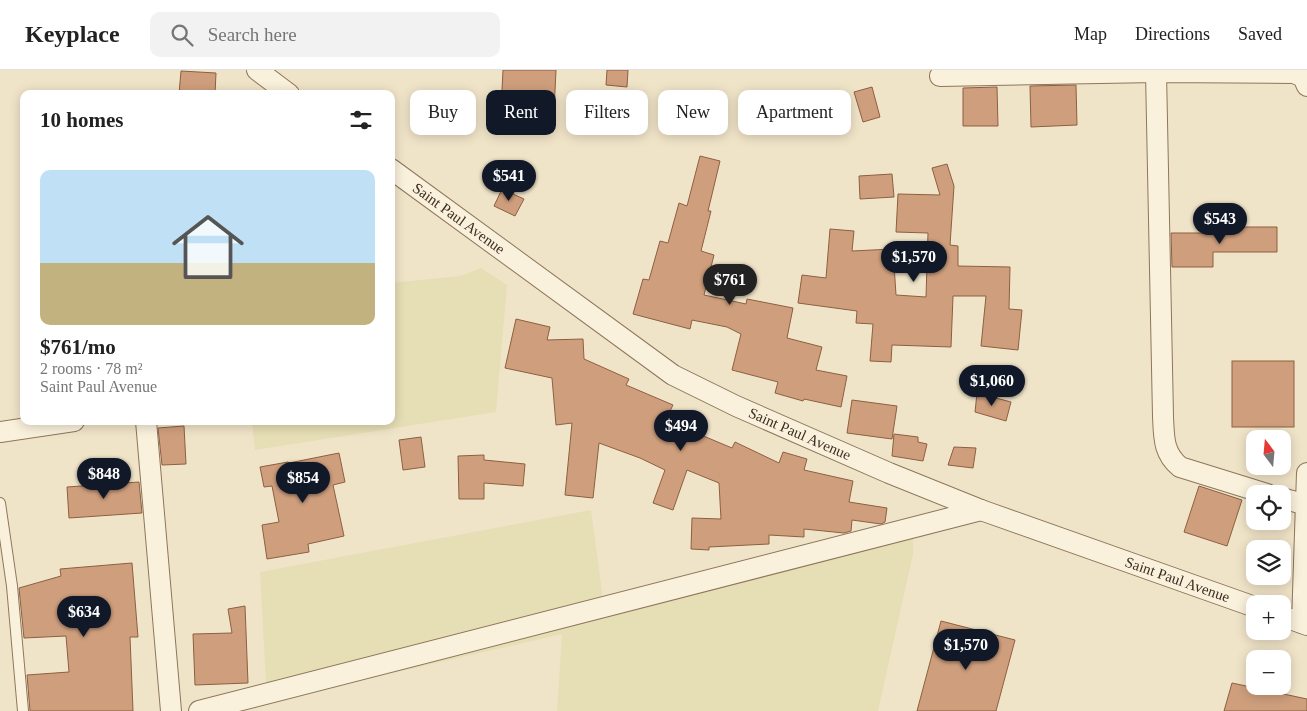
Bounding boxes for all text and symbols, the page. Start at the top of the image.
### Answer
search box [150,12,500,57]
text: Keyplace [25,21,120,47]
icon: search [168,21,196,49]
text: Search here [208,24,297,45]
text: Map [1074,24,1107,44]
text: Directions [1135,24,1210,44]
text: Saved [1238,24,1282,44]
chip: Buy [410,90,476,135]
chip: Rent [486,90,556,135]
chip: Filters [566,90,648,135]
chip: New [658,90,728,135]
chip: Apartment [738,90,851,135]
icon: filters [347,106,375,134]
text: 10 homes [40,108,123,132]
pin: $541 [479,160,539,202]
text: $541 [493,167,525,184]
street label: Saint Paul Avenue [410,180,508,258]
icon: home [163,202,253,292]
pin: $543 [1190,202,1250,245]
text: $543 [1204,210,1236,227]
pin: $1,570 [873,240,955,283]
text: $1,570 [892,248,936,265]
pin: $761 [700,264,760,306]
text: $761 [714,271,746,288]
text: $761/mo [40,335,116,359]
text: 2 rooms · 78 m² [40,360,143,377]
pin: $1,060 [951,364,1033,407]
text: $1,060 [970,372,1014,389]
text: Saint Paul Avenue [40,378,157,395]
street label: Saint Paul Avenue [746,405,854,463]
pin: $494 [651,410,711,452]
text: $494 [665,417,697,434]
north arrow [1246,430,1291,475]
map controls [1246,430,1291,695]
pin: $848 [74,458,134,500]
pin: $854 [273,462,333,504]
text: $848 [88,465,120,482]
text: $854 [287,469,319,486]
button: locate [1246,485,1291,530]
button: layers [1246,540,1291,585]
street label: Saint Paul Avenue [1123,554,1232,606]
button: + [1246,595,1291,640]
pin: $634 [54,596,114,638]
text: $634 [68,603,100,620]
pin: $1,570 [925,628,1007,671]
text: $1,570 [944,636,988,653]
button: − [1246,650,1291,695]

